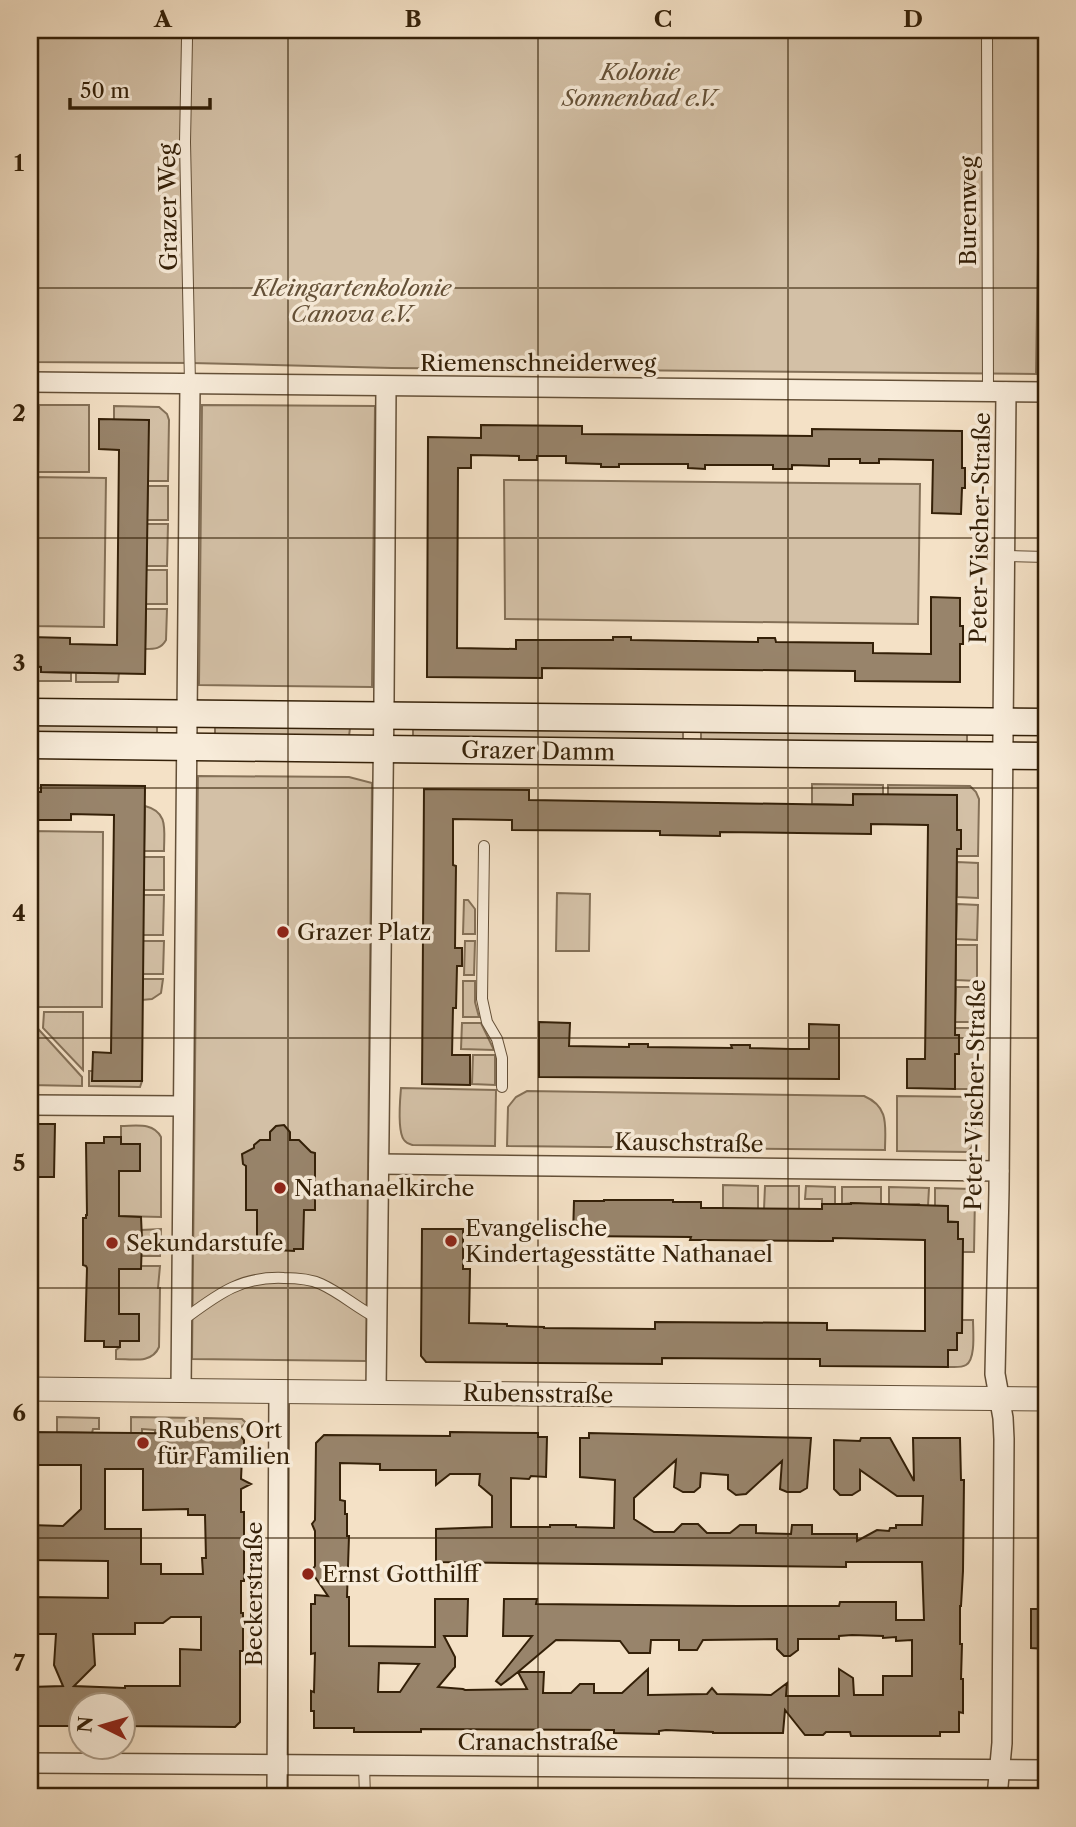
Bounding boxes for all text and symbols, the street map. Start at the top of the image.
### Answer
text: A [153,5,173,33]
text: B [404,5,422,33]
text: C [654,5,672,33]
text: D [903,5,923,33]
park label: Kolonie Sonnenbad e.V. [560,58,720,112]
scale bar [70,66,210,110]
text: 50 m [80,78,130,103]
street label: Grazer Weg [153,142,183,271]
text: 1 [14,149,25,177]
street label: Burenweg [954,155,982,266]
park label: Kleingartenkolonie Canova e.V. [251,274,452,328]
street label: Riemenschneiderweg [420,349,657,377]
text: 2 [12,399,26,427]
street label: Peter-Vischer-Straße [964,412,996,644]
text: 3 [13,649,26,677]
street label: Grazer Damm [461,736,615,766]
text: 4 [12,899,26,927]
place label: Grazer Platz [297,918,431,946]
marker: Grazer Platz [275,924,291,940]
street label: Peter-Vischer-Straße [959,979,991,1211]
street label: Kauschstraße [614,1128,764,1158]
text: 5 [13,1149,25,1177]
place label: Nathanaelkirche [294,1174,474,1202]
marker: Nathanaelkirche [272,1180,288,1196]
place label: Evangelische Kindertagesstätte Nathanael [465,1214,773,1268]
place label: Sekundarstufe [126,1229,283,1257]
marker: Evangelische Kindertagesstätte Nathanael [443,1233,459,1249]
marker: Sekundarstufe [104,1235,120,1251]
street label: Rubensstraße [462,1379,614,1409]
text: 6 [12,1399,26,1427]
place label: Rubens Ort für Familien [157,1416,290,1470]
marker: Rubens Ort für Familien [135,1435,151,1451]
street label: Beckerstraße [240,1522,268,1666]
place label: Ernst Gotthilff [322,1560,482,1588]
marker: Ernst Gotthilff [300,1566,316,1582]
text: 7 [13,1649,25,1677]
north arrow [66,1690,136,1760]
text: N [73,1715,98,1734]
street label: Cranachstraße [457,1728,619,1756]

